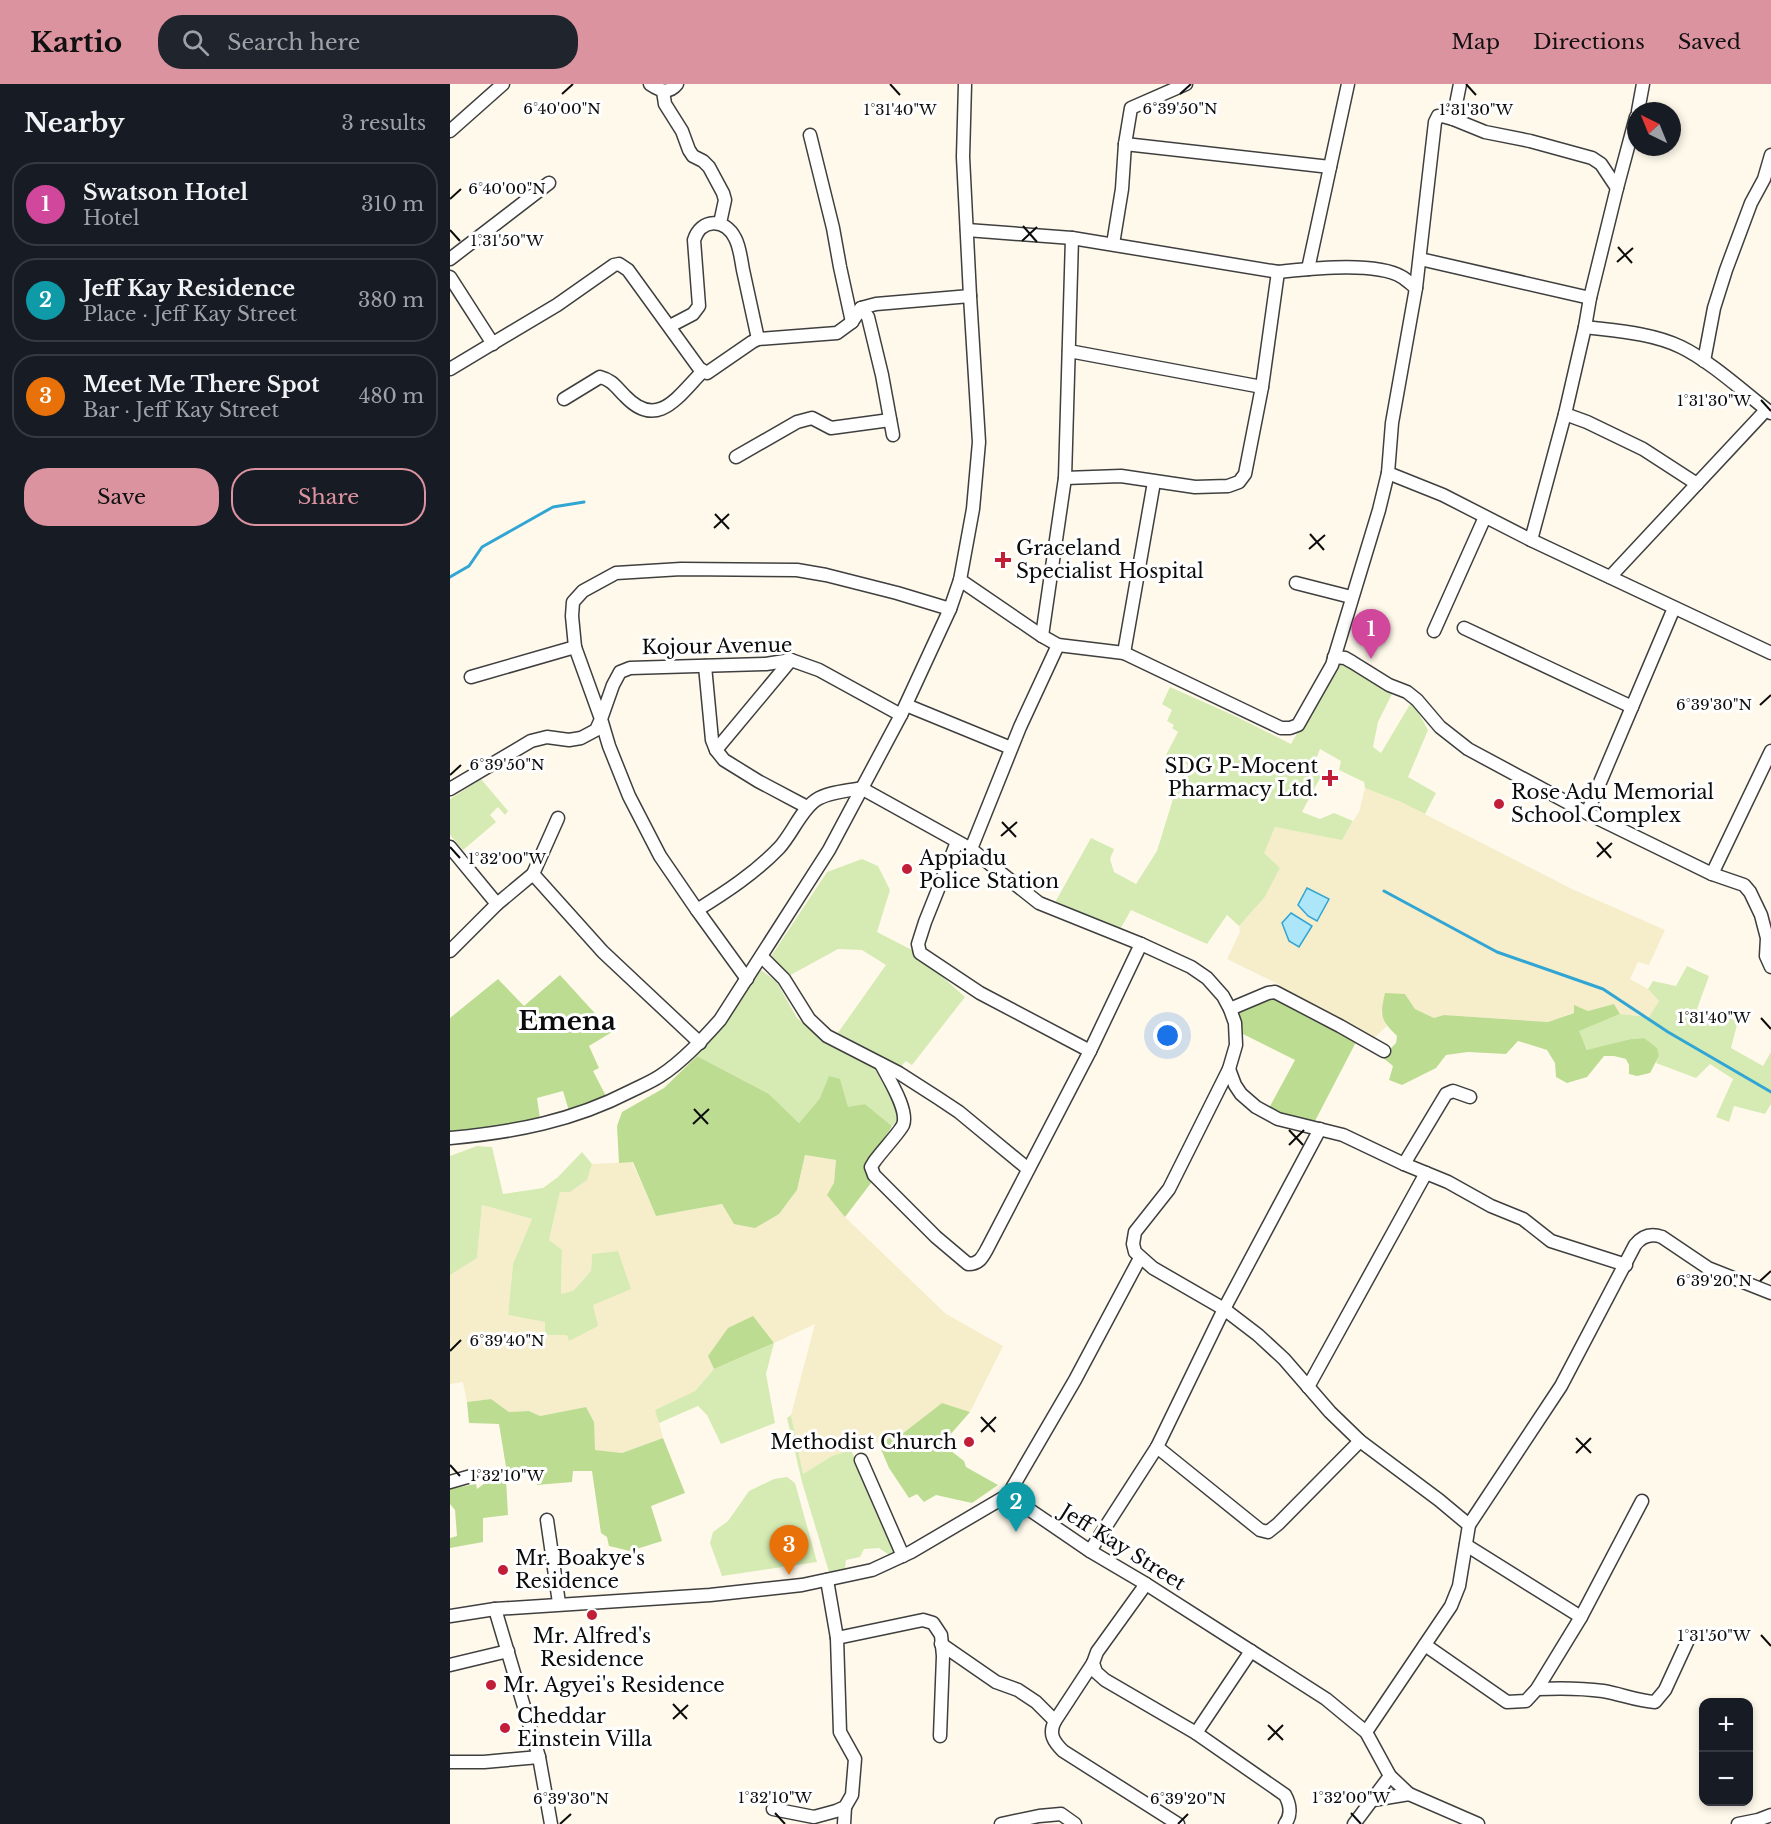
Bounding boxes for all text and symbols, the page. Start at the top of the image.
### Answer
search box [158,15,578,69]
text: Kartio [30,25,122,60]
icon: search [179,26,212,59]
text: Search here [227,29,360,56]
text: Map [1451,29,1500,55]
text: Directions [1533,29,1645,55]
text: Saved [1678,29,1741,55]
text: 6°40'00"N [523,99,601,118]
text: 6°39'50"N [1143,99,1217,118]
text: 1°31'40"W [863,100,937,119]
text: 1°31'30"W [1439,100,1513,119]
north arrow [1627,102,1681,156]
text: Nearby [24,107,125,139]
text: 3 results [342,111,426,135]
text: Swatson Hotel [83,179,248,206]
text: 6°40'00"N [468,179,546,198]
text: 1 [41,192,50,216]
text: 310 m [361,192,424,216]
text: Hotel [83,206,140,230]
text: 1°31'50"W [470,231,544,250]
text: Jeff Kay Residence [83,275,295,302]
text: 2 [39,288,52,312]
text: 380 m [358,288,424,312]
text: Place · Jeff Kay Street [83,302,297,326]
text: Meet Me There Spot [83,371,320,398]
text: 3 [39,384,52,408]
text: 480 m [359,384,424,408]
text: 1°31'30"W [1677,391,1751,410]
text: Bar · Jeff Kay Street [83,398,279,422]
button: Save [24,468,219,526]
button: Share [231,468,426,526]
place label: Graceland Specialist Hospital [1016,536,1204,583]
marker: Graceland Specialist Hospital [994,551,1012,569]
pin: 1 [1352,610,1390,659]
street label: Kojour Avenue [641,633,793,659]
text: 6°39'30"N [1676,695,1752,714]
place label: SDG P-Mocent Pharmacy Ltd. [1164,754,1318,801]
text: 6°39'50"N [470,755,544,774]
marker: SDG P-Mocent Pharmacy Ltd. [1323,771,1337,785]
place label: Rose Adu Memorial School Complex [1511,780,1714,827]
marker: Rose Adu Memorial School Complex [1492,797,1506,811]
place label: Appiadu Police Station [918,846,1059,893]
text: 1°32'00"W [468,849,546,868]
marker: Appiadu Police Station [900,862,914,876]
district label: Emena [518,1005,616,1037]
text: 1°31'40"W [1677,1008,1751,1027]
your location [1153,1021,1182,1050]
text: 6°39'20"N [1676,1271,1752,1290]
text: 6°39'40"N [470,1331,544,1350]
place label: Methodist Church [770,1430,957,1454]
marker: Methodist Church [962,1435,976,1449]
text: 1°32'10"W [470,1466,544,1485]
pin: 2 [996,1482,1036,1532]
street label: Jeff Kay Street [1053,1497,1191,1595]
pin: 3 [770,1526,808,1575]
place label: Mr. Boakye's Residence [515,1546,645,1593]
marker: Mr. Boakye's Residence [496,1563,510,1577]
marker: Mr. Alfred's Residence [585,1608,599,1622]
place label: Mr. Alfred's Residence [533,1624,651,1671]
text: 1°31'50"W [1677,1626,1751,1645]
place label: Mr. Agyei's Residence [503,1673,725,1697]
marker: Mr. Agyei's Residence [484,1678,498,1692]
map controls [1699,1698,1753,1806]
button: + [1699,1698,1753,1752]
place label: Cheddar Einstein Villa [517,1704,653,1751]
marker: Cheddar Einstein Villa [498,1721,512,1735]
button: − [1699,1752,1753,1806]
text: 1°32'10"W [738,1788,812,1807]
text: 1°32'00"W [1312,1788,1390,1807]
text: 6°39'30"N [533,1789,609,1808]
text: 6°39'20"N [1150,1789,1226,1808]

